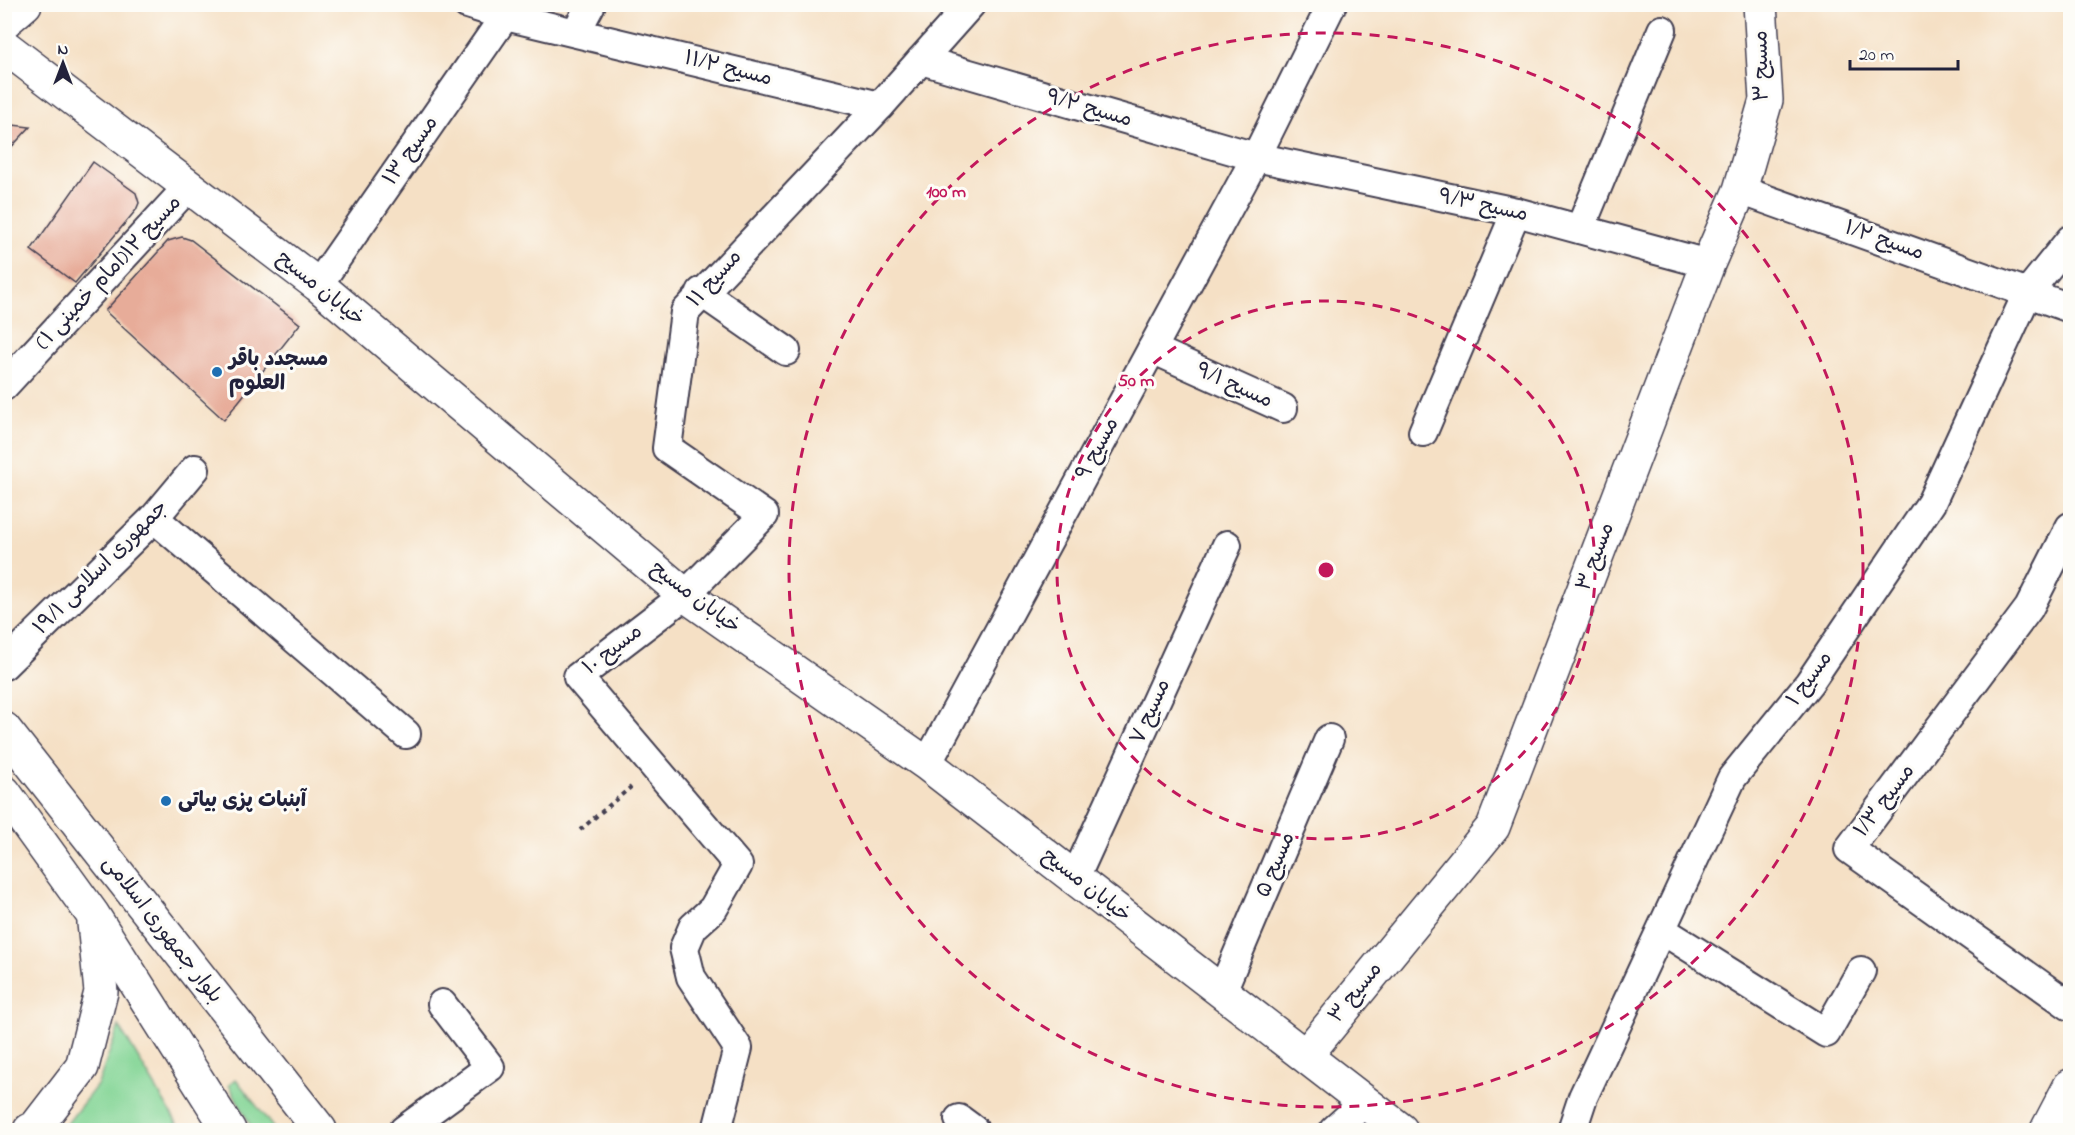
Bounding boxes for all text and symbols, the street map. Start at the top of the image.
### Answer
street label: مسیح ۳ [1746,30,1778,102]
north arrow [33,33,93,93]
scale bar [1850,33,1958,71]
text: N [58,38,69,62]
text: 20 m [1859,43,1894,69]
street label: مسیح ۱۱/۲ [681,44,775,94]
street label: مسیح ۹/۲ [1043,82,1135,136]
street label: مسیح ۱۳ [376,110,446,192]
text: 100 m [926,180,966,206]
street label: مسیح ۹/۳ [1435,182,1531,230]
street label: مسیح ۱۲(امام خمینی ۱) [29,189,189,357]
street label: مسیح ۱/۲ [1840,213,1928,269]
street label: مسیح ۱۱ [681,243,749,315]
street label: خیابان مسیح [269,244,371,334]
place label: مسجدد باقر العلوم [227,345,328,399]
street label: مسیح ۹/۱ [1191,356,1277,416]
marker: مسجدد باقر العلوم [210,365,224,379]
text: 50 m [1118,369,1154,395]
street label: مسیح ۹ [1069,412,1127,486]
street label: جمهوری اسلامی ۱۹/۱ [27,494,175,642]
street label: مسیح ۳ [1569,518,1623,596]
street label: خیابان مسیح [644,554,746,642]
centre of rings [1316,560,1336,580]
street label: مسیح ۱۰ [577,617,649,683]
street label: مسیح ۱ [1780,645,1840,713]
street label: مسیح ۷ [1123,674,1179,750]
street label: مسیح ۱/۳ [1847,758,1923,844]
place label: آبنبات پزی بیاتی [178,786,308,816]
marker: آبنبات پزی بیاتی [159,794,173,808]
street label: مسیح ۵ [1249,828,1303,902]
street label: خیابان مسیح [1035,842,1137,930]
street label: بلوار جمهوری اسلامی [95,850,229,1010]
street label: مسیح ۳ [1322,956,1390,1030]

